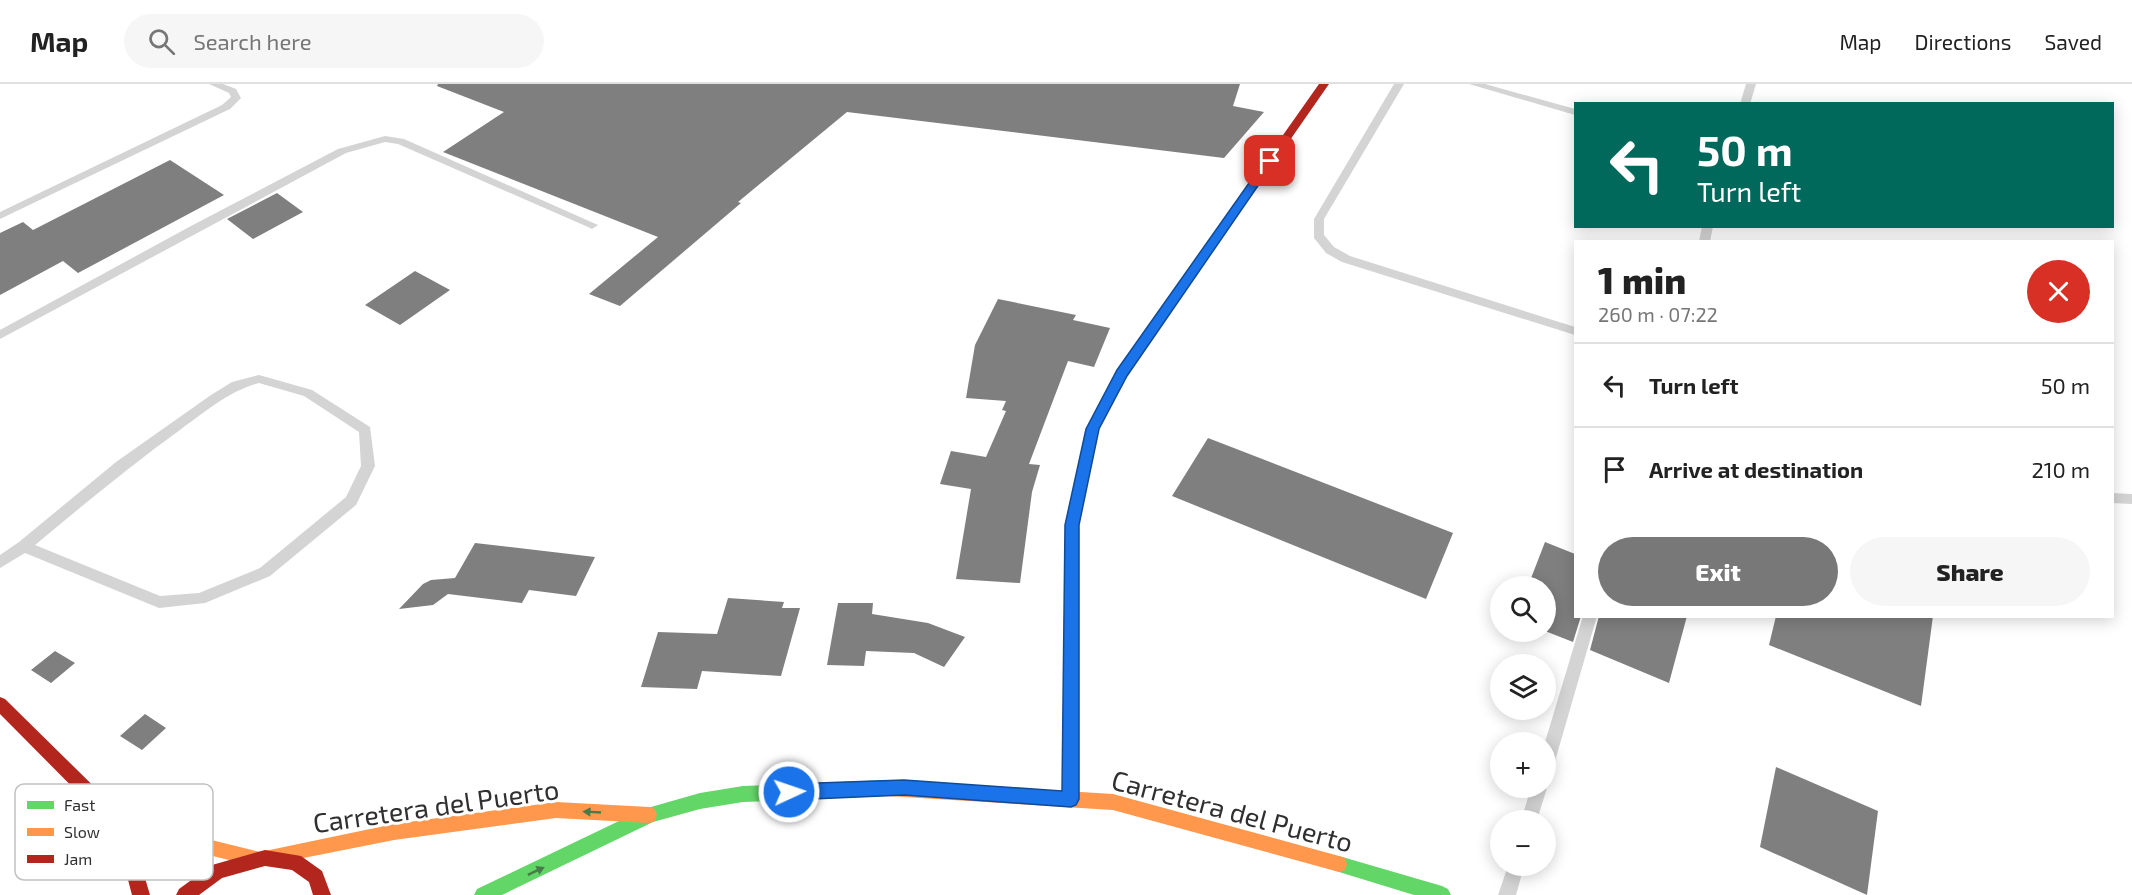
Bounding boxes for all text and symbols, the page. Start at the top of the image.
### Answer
search box [124,14,544,68]
text: Map [30,24,88,58]
icon: search [145,25,178,58]
text: Search here [193,28,312,54]
text: Map [1839,29,1882,54]
text: Directions [1915,29,2011,54]
text: Saved [2044,29,2102,54]
text: 50 m [1697,124,1793,174]
icon: left [1598,126,1676,204]
pin [1244,135,1295,186]
icon: arrive [1253,144,1286,177]
text: Turn left [1697,175,1801,207]
text: 1 min [1598,258,1686,301]
button: close [2027,260,2090,323]
text: 260 m · 07:22 [1598,302,1718,326]
icon: left [1598,369,1631,402]
text: Turn left [1649,372,1738,398]
text: 50 m [2041,372,2090,398]
icon: arrive [1598,453,1631,486]
text: Arrive at destination [1649,456,1863,482]
text: 210 m [2031,456,2090,482]
button: Exit [1598,537,1838,606]
button: Share [1850,537,2090,606]
map controls [1490,576,1556,876]
button: search [1490,576,1556,642]
button: layers [1490,654,1556,720]
button: + [1490,732,1556,798]
position arrow [757,760,821,824]
street label: Carretera del Puerto [1109,763,1356,858]
street label: Carretera del Puerto [311,772,561,838]
legend [15,784,213,880]
text: Fast [64,795,95,814]
one-way arrow [583,807,602,816]
button: − [1490,810,1556,876]
text: Slow [64,822,100,841]
text: Jam [64,849,92,868]
one-way arrow [528,866,545,875]

